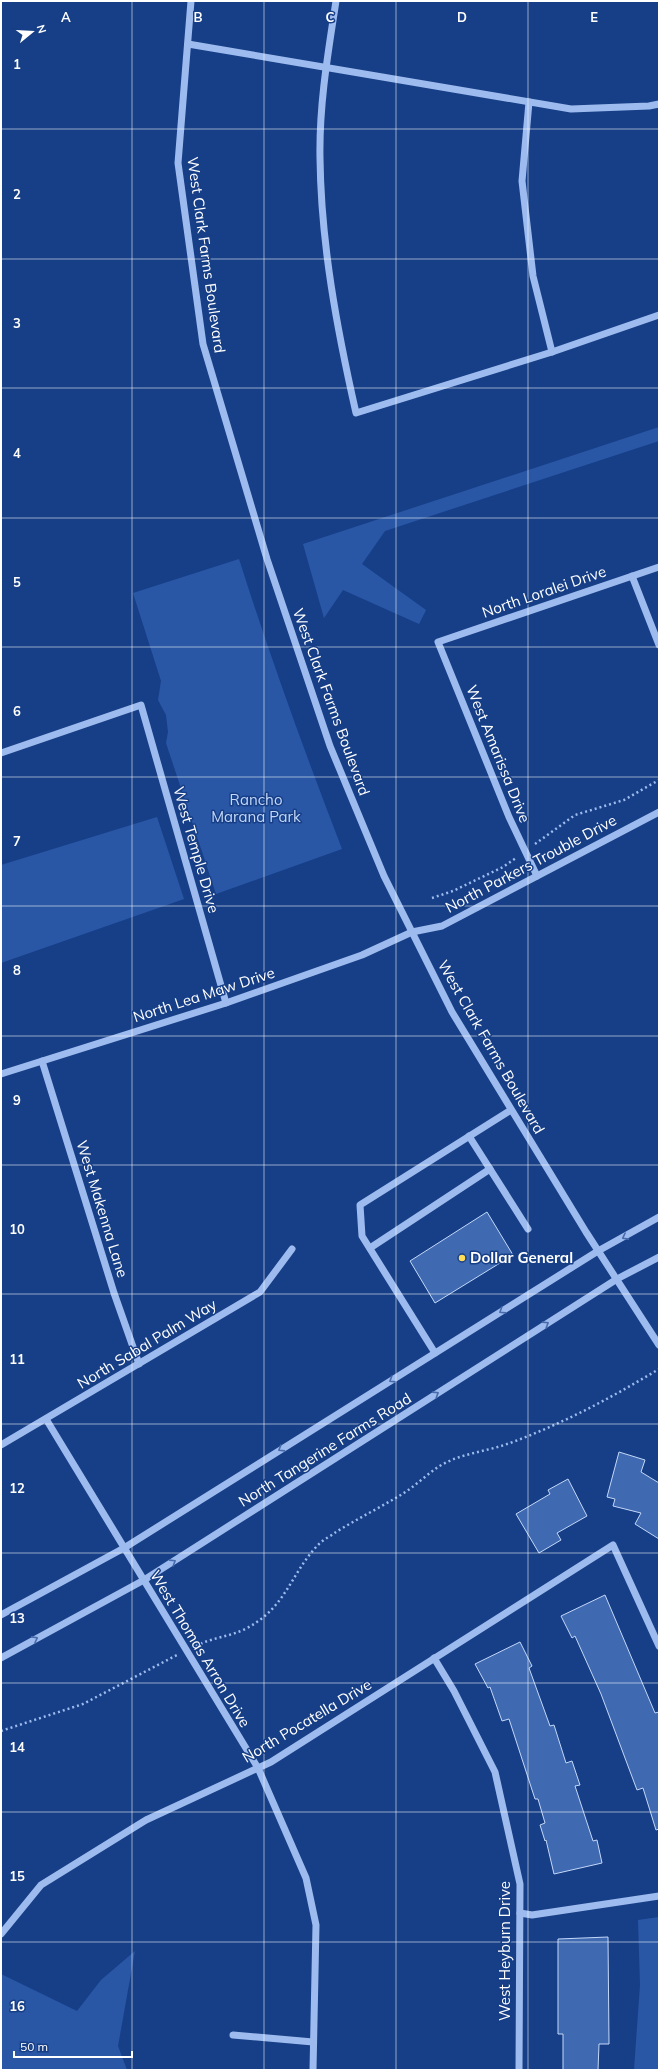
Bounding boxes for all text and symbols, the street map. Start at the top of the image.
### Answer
text: A [61,9,71,25]
text: B [194,9,203,25]
text: C [326,9,335,25]
text: D [457,9,467,25]
text: E [590,9,598,25]
north arrow [12,12,52,52]
text: N [34,23,49,35]
text: 1 [13,56,21,72]
street label: West Clark Farms Boulevard [183,156,230,354]
text: 2 [13,186,21,202]
text: 3 [13,315,21,331]
text: 4 [13,445,21,461]
street label: North Loralei Drive [479,561,608,622]
text: 5 [13,574,21,590]
street label: West Clark Farms Boulevard [289,606,374,798]
street label: West Amarissa Drive [462,682,535,825]
text: 6 [13,703,21,719]
street label: West Temple Drive [169,784,224,915]
park label: Rancho Marana Park [211,790,301,826]
street label: North Parkers Trouble Drive [442,810,620,917]
text: 7 [13,833,21,849]
street label: West Clark Farms Boulevard [434,956,549,1137]
text: 8 [13,962,21,978]
street label: North Lea Maw Drive [131,963,277,1026]
text: 9 [13,1092,21,1108]
street label: West Makenna Lane [73,1138,132,1280]
text: 10 [9,1221,25,1237]
one-way arrow [622,1232,629,1239]
place label: Dollar General [470,1248,573,1267]
marker: Dollar General [457,1253,467,1263]
street label: North Sabal Palm Way [74,1294,220,1393]
one-way arrow [499,1306,506,1314]
one-way arrow [542,1322,549,1329]
text: 11 [9,1351,25,1367]
one-way arrow [389,1375,396,1383]
street label: North Tangerine Farms Road [235,1388,415,1511]
one-way arrow [432,1391,439,1399]
one-way arrow [279,1444,286,1451]
text: 12 [9,1480,25,1496]
one-way arrow [169,1559,176,1567]
street label: West Thomas Arron Drive [146,1567,255,1731]
text: 13 [9,1610,25,1626]
one-way arrow [31,1636,38,1644]
street label: North Pocatella Drive [239,1674,375,1767]
text: 14 [9,1739,25,1755]
text: 15 [9,1868,25,1884]
street label: West Heyburn Drive [495,1881,514,2021]
text: 16 [9,1998,25,2014]
scale bar [14,2033,132,2059]
text: 50 m [20,2039,48,2054]

